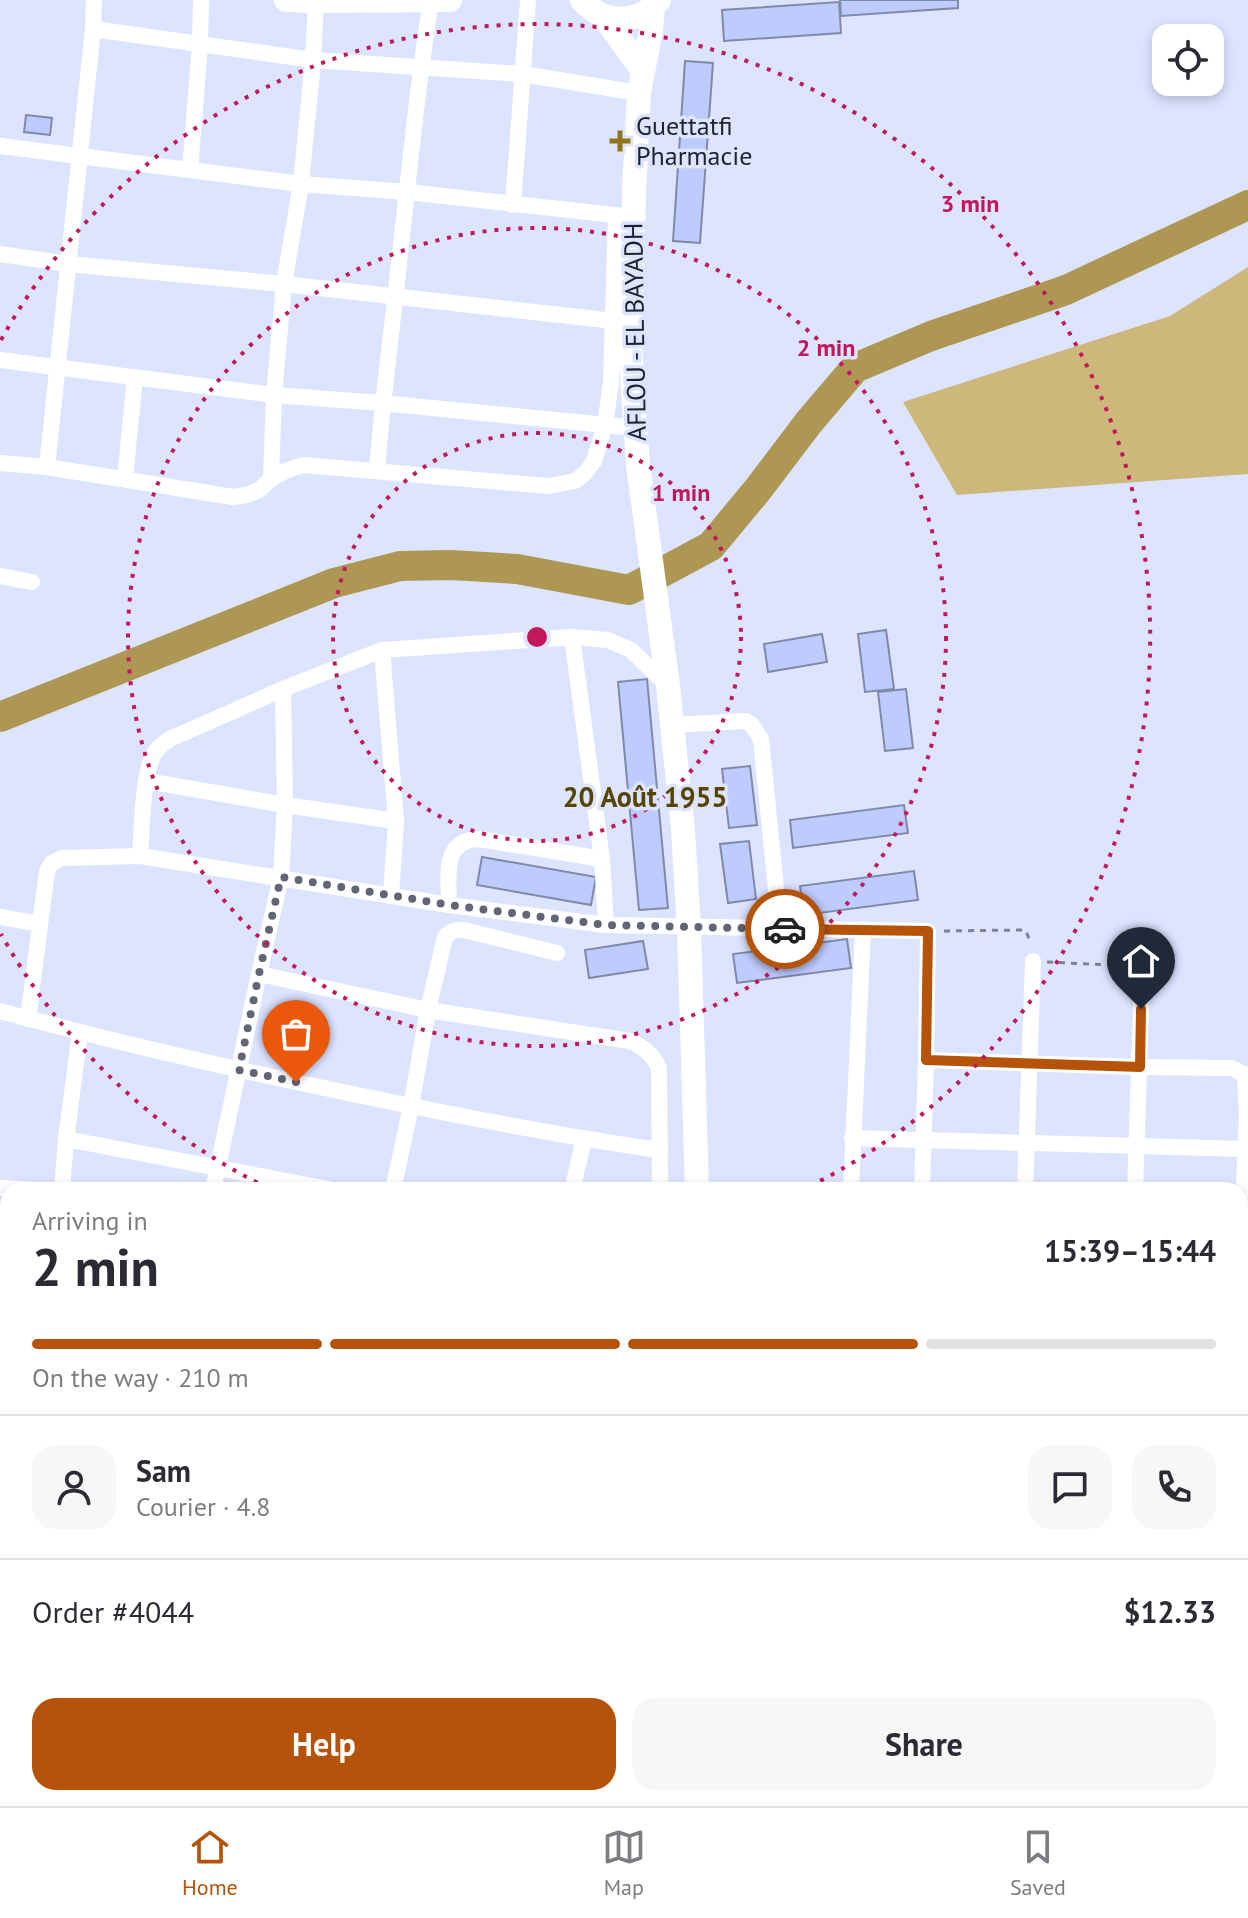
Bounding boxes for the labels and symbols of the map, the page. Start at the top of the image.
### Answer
place label: Guettatfi Pharmacie [636,109,752,172]
marker: Guettatfi Pharmacie [611,132,629,150]
text: 3 min [941,188,999,219]
street label: AFLOU - EL BAYADH [616,222,653,442]
text: 2 min [797,332,855,363]
text: 1 min [652,477,710,508]
centre of rings [523,623,551,651]
district label: 20 Août 1955 [563,778,727,815]
courier [745,889,825,969]
pin [1107,927,1175,1009]
pin [262,1000,330,1082]

